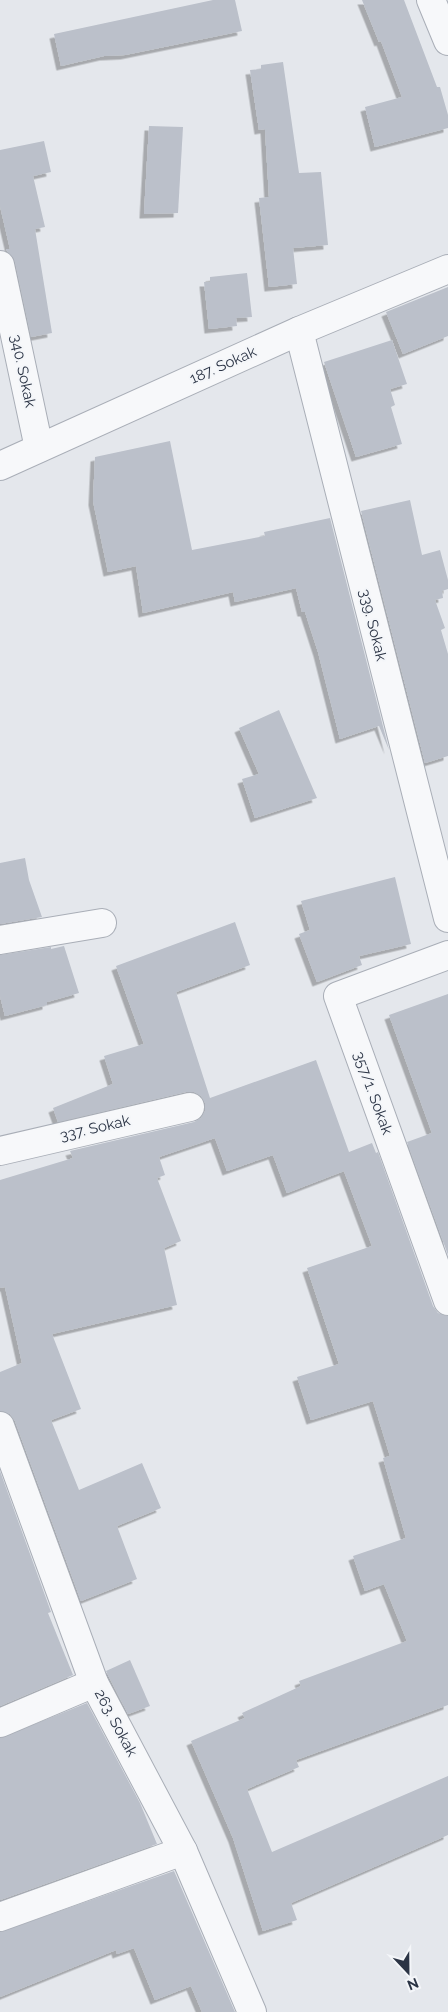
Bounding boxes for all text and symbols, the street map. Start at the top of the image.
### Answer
street label: 340. Sokak [6,333,40,409]
street label: 187. Sokak [187,342,259,388]
street label: 339. Sokak [355,587,391,663]
street label: 357/1. Sokak [350,1049,396,1137]
street label: 337. Sokak [58,1111,132,1145]
street label: 263. Sokak [91,1686,141,1760]
north arrow [383,1947,433,1997]
text: N [405,1975,421,1993]

